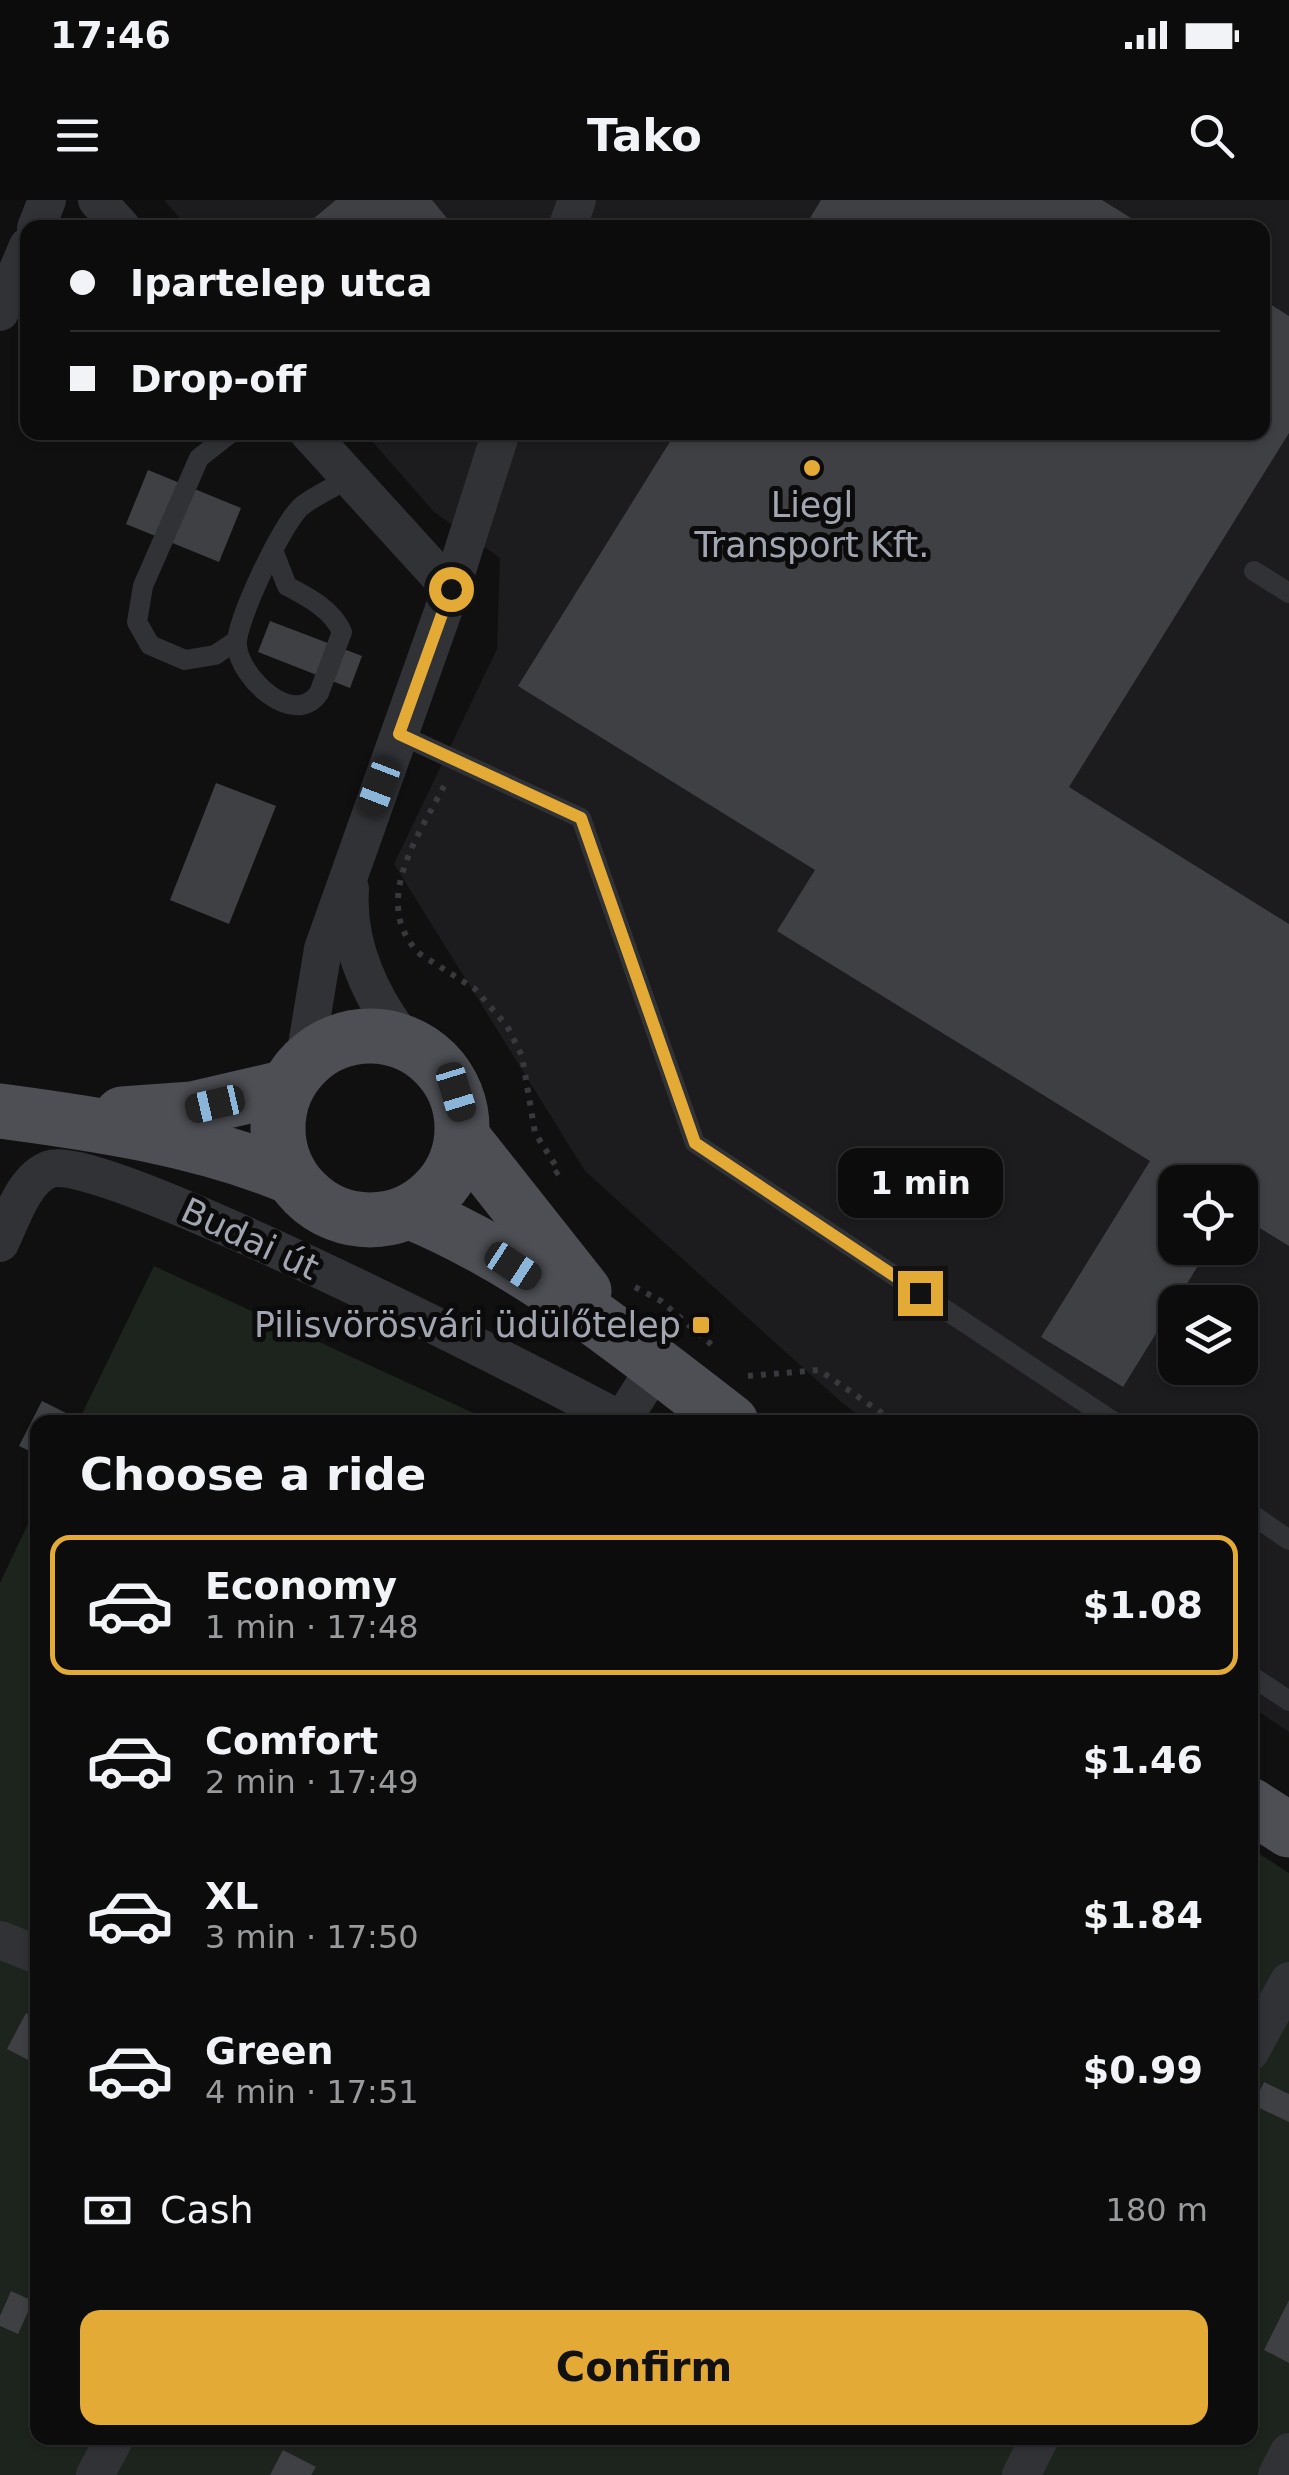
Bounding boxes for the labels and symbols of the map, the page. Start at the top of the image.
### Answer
marker: Liegl Transport Kft. [801,457,823,479]
place label: Liegl Transport Kft. [694,485,929,565]
route start [429,567,474,612]
car [354,754,404,820]
car [433,1059,479,1125]
car [182,1083,248,1125]
callout: 1 min [838,1148,1002,1218]
street label: Budai út [175,1190,325,1288]
car [480,1237,546,1295]
route end [898,1271,943,1316]
place label: Pilisvörösvári üdülőtelep [254,1305,681,1345]
marker: Pilisvörösvári üdülőtelep [690,1314,712,1336]

